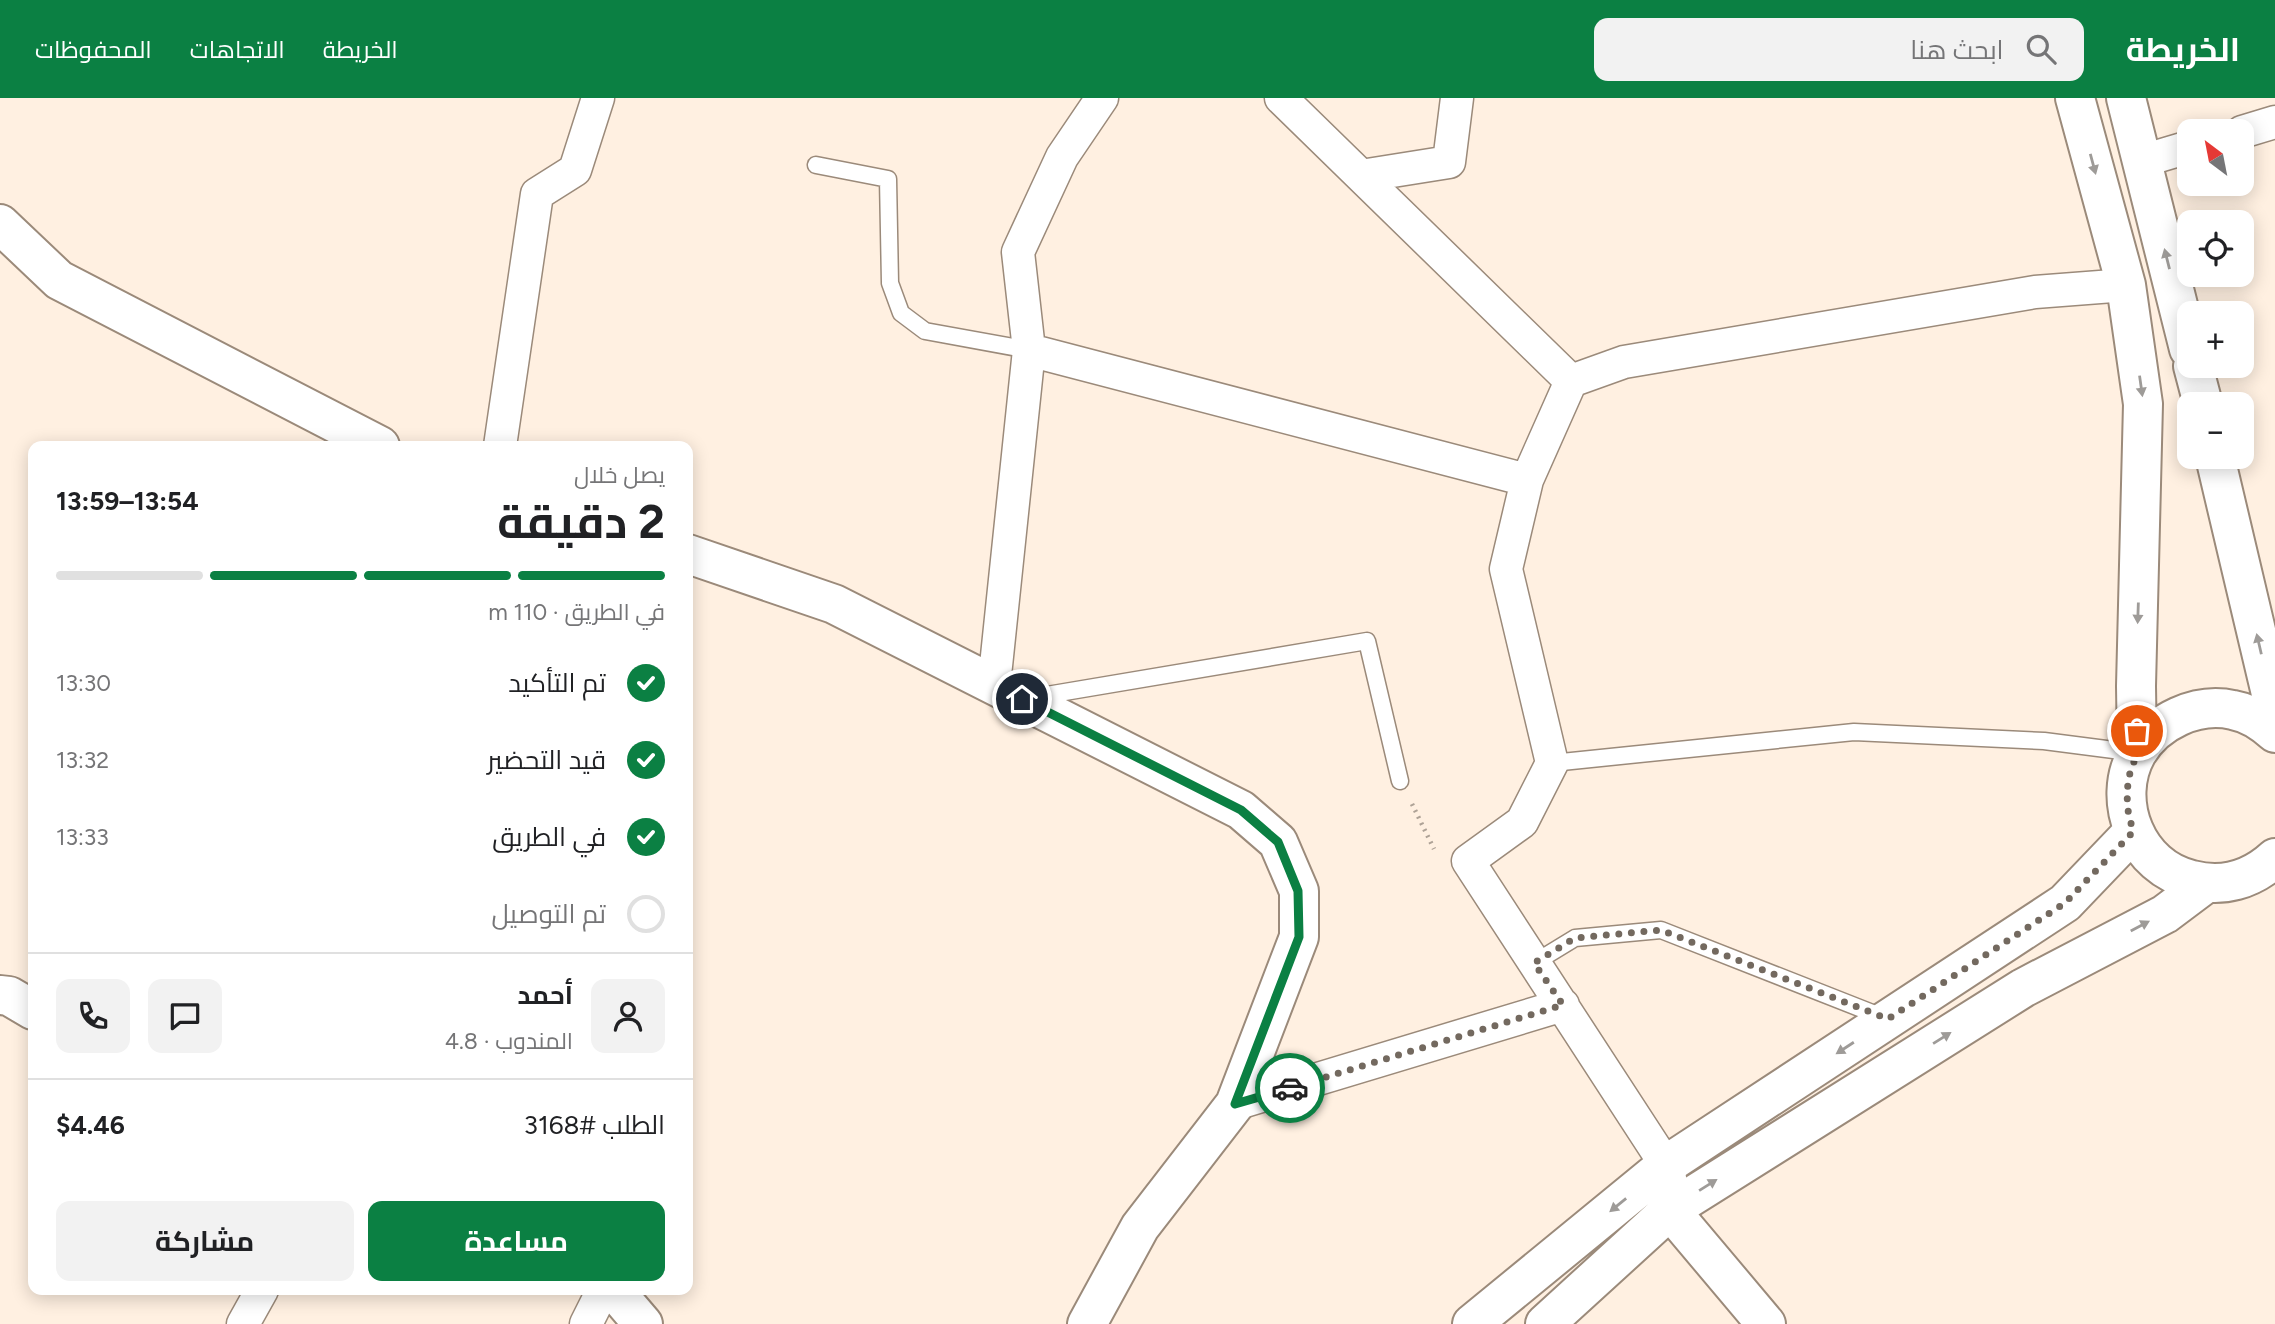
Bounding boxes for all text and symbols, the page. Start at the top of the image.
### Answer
search box [1594,18,2084,81]
icon: search [2022,30,2060,68]
text: الخريطة [2126,30,2240,69]
text: ابحث هنا [1910,34,2004,66]
text: المحفوظات [35,35,152,64]
text: الاتجاهات [190,35,285,64]
text: الخريطة [323,35,398,64]
north arrow [2177,119,2254,196]
map controls [2177,119,2254,469]
one-way arrow [2088,153,2099,175]
button: locate [2177,210,2254,287]
one-way arrow [2161,248,2172,270]
button: + [2177,301,2254,378]
one-way arrow [2136,375,2147,397]
button: − [2177,392,2254,469]
text: يصل خلال [574,461,665,489]
text: 13:54–13:59 [56,485,199,517]
text: 2 دقيقة [497,494,665,550]
text: في الطريق · 110 m [488,598,665,626]
one-way arrow [2132,602,2143,624]
one-way arrow [2254,633,2265,655]
icon: check [627,664,665,702]
text: تم التأكيد [508,667,606,699]
text: 13:30 [56,669,111,697]
pin [992,669,1052,729]
icon: home [1003,680,1041,718]
pin [2107,701,2167,761]
icon: bag [2118,712,2156,750]
icon: check [627,741,665,779]
text: قيد التحضير [487,744,606,776]
text: 13:32 [56,746,109,774]
icon: check [627,818,665,856]
text: في الطريق [492,821,606,853]
text: 13:33 [56,823,109,851]
text: تم التوصيل [492,898,606,930]
one-way arrow [2131,921,2151,933]
button: phone [56,979,130,1053]
button: chat [148,979,222,1053]
text: أحمد [517,979,573,1011]
button: person [591,979,665,1053]
text: المندوب · 4.8 [445,1027,573,1055]
one-way arrow [1933,1031,1952,1044]
one-way arrow [1835,1041,1854,1054]
courier [1255,1053,1325,1123]
icon: car [1271,1069,1309,1107]
text: $4.46 [56,1109,125,1141]
text: الطلب #3168 [524,1109,665,1141]
one-way arrow [1699,1179,1718,1192]
one-way arrow [1609,1197,1626,1212]
button: مشاركة [56,1201,354,1281]
button: مساعدة [368,1201,665,1281]

